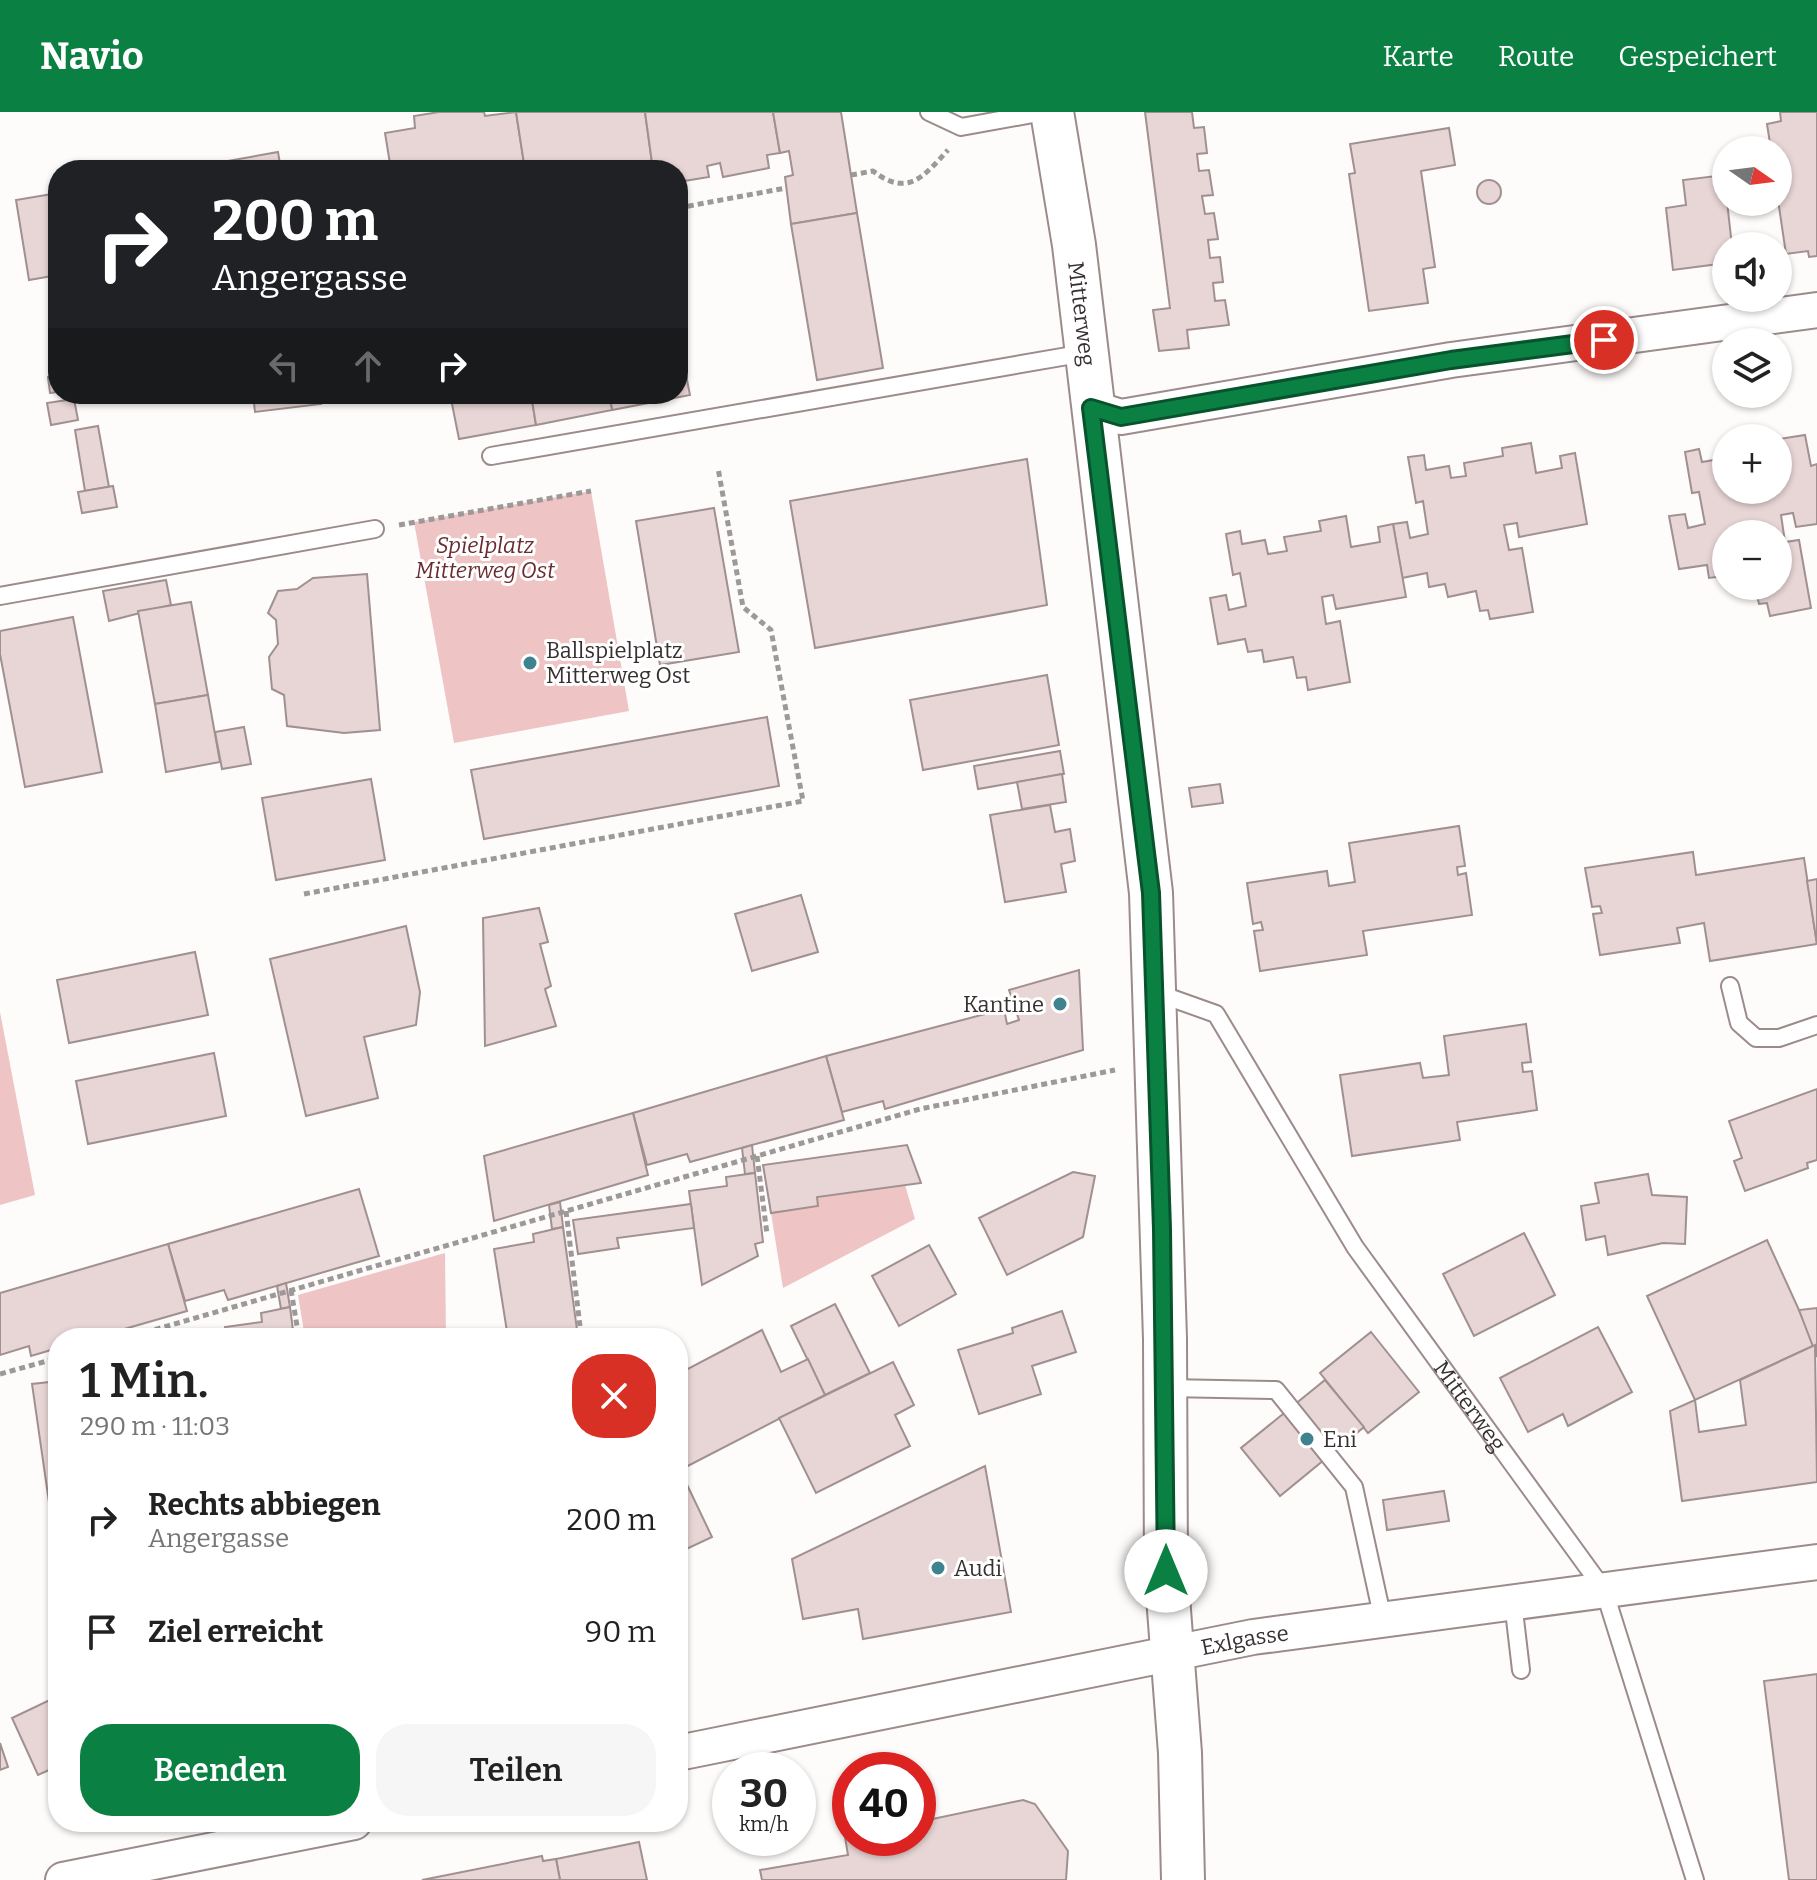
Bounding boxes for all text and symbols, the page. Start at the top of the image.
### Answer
text: Navio [40,33,144,79]
text: Karte [1383,40,1454,73]
text: Route [1498,40,1574,73]
text: Gespeichert [1618,40,1777,73]
north arrow [1712,136,1792,216]
map controls [1712,136,1792,600]
text: 200 m [212,188,378,255]
icon: right [80,192,184,296]
button: sound [1712,232,1792,312]
text: Angergasse [212,256,408,300]
street label: Mitterweg [1062,260,1101,368]
pin [1570,306,1638,374]
icon: arrive [1582,318,1626,362]
button: layers [1712,328,1792,408]
icon: left [262,344,306,388]
icon: ahead [346,344,390,388]
icon: right [430,344,474,388]
button: + [1712,424,1792,504]
button: − [1712,520,1792,600]
park label: Spielplatz Mitterweg Ost [415,532,555,584]
place label: Ballspielplatz Mitterweg Ost [546,637,690,689]
marker: Ballspielplatz Mitterweg Ost [521,654,539,672]
place label: Kantine [963,991,1044,1018]
marker: Kantine [1051,995,1069,1013]
text: 1 Min. [80,1352,209,1410]
button: close [572,1354,656,1438]
street label: Mitterweg [1428,1355,1512,1456]
text: 290 m · 11:03 [80,1411,230,1442]
place label: Eni [1323,1426,1357,1453]
marker: Eni [1298,1430,1316,1448]
text: Rechts abbiegen [148,1487,381,1523]
icon: right [80,1498,124,1542]
text: 200 m [567,1502,656,1538]
text: Angergasse [148,1523,289,1554]
position arrow [1124,1529,1208,1613]
place label: Audi [954,1555,1003,1582]
marker: Audi [929,1559,947,1577]
icon: arrive [80,1610,124,1654]
text: Ziel erreicht [148,1614,323,1650]
text: 90 m [585,1614,656,1650]
street label: Exlgasse [1199,1619,1290,1661]
button: Beenden [80,1724,360,1816]
button: Teilen [376,1724,656,1816]
speed limit sign: 40 [832,1752,936,1856]
text: 30 [740,1770,788,1818]
text: km/h [739,1812,789,1836]

